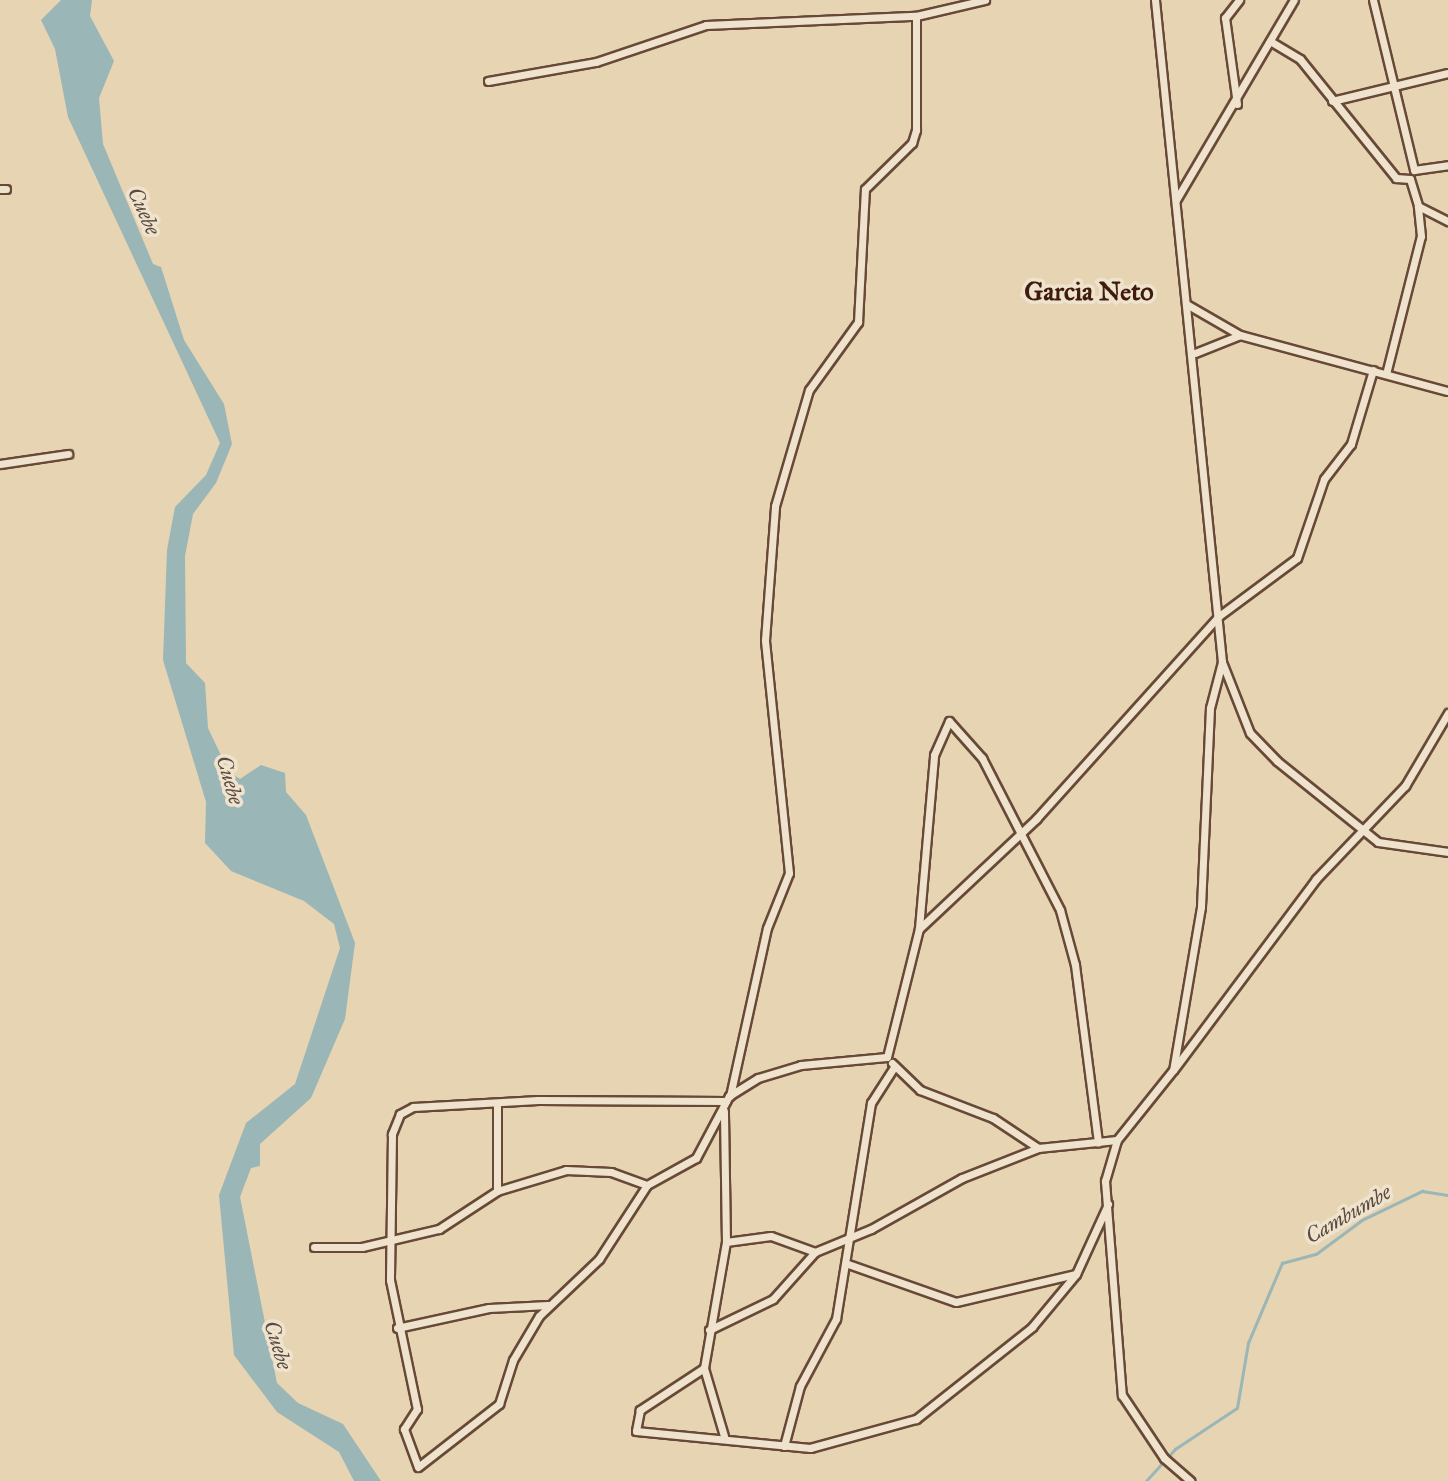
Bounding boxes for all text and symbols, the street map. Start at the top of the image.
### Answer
water label: Cuebe [122,183,166,239]
district label: Garcia Neto [1024,276,1154,308]
water label: Cuebe [211,753,249,807]
water label: Cambumbe [1301,1179,1395,1249]
water label: Cuebe [259,1318,297,1372]

